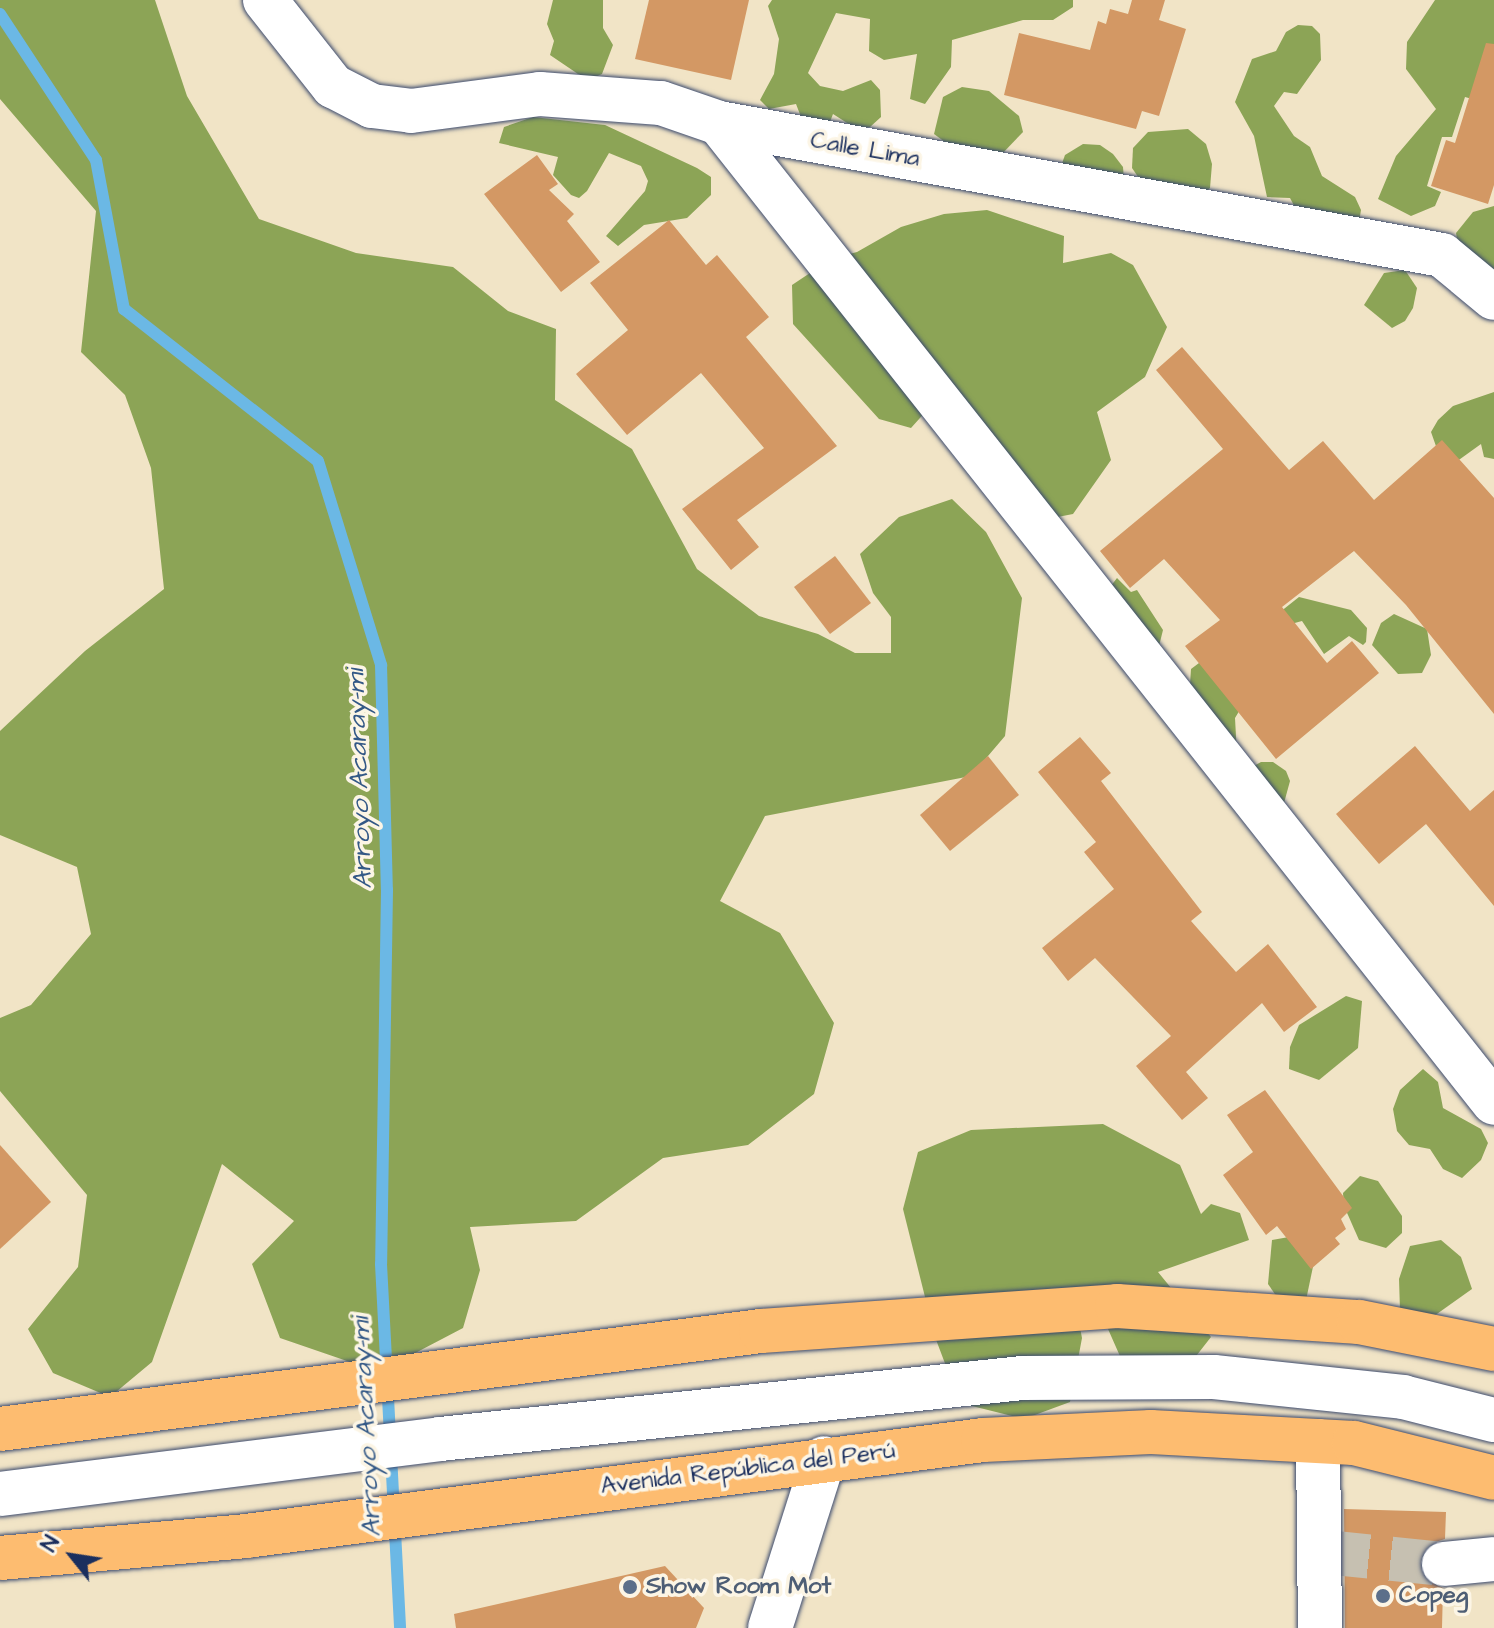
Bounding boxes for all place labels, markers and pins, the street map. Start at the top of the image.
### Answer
place label: Show Room Mot [646,1573,831,1601]
marker: Show Room Mot [621,1578,639,1596]
place label: Copeg [1399,1582,1468,1610]
marker: Copeg [1374,1587,1392,1605]

